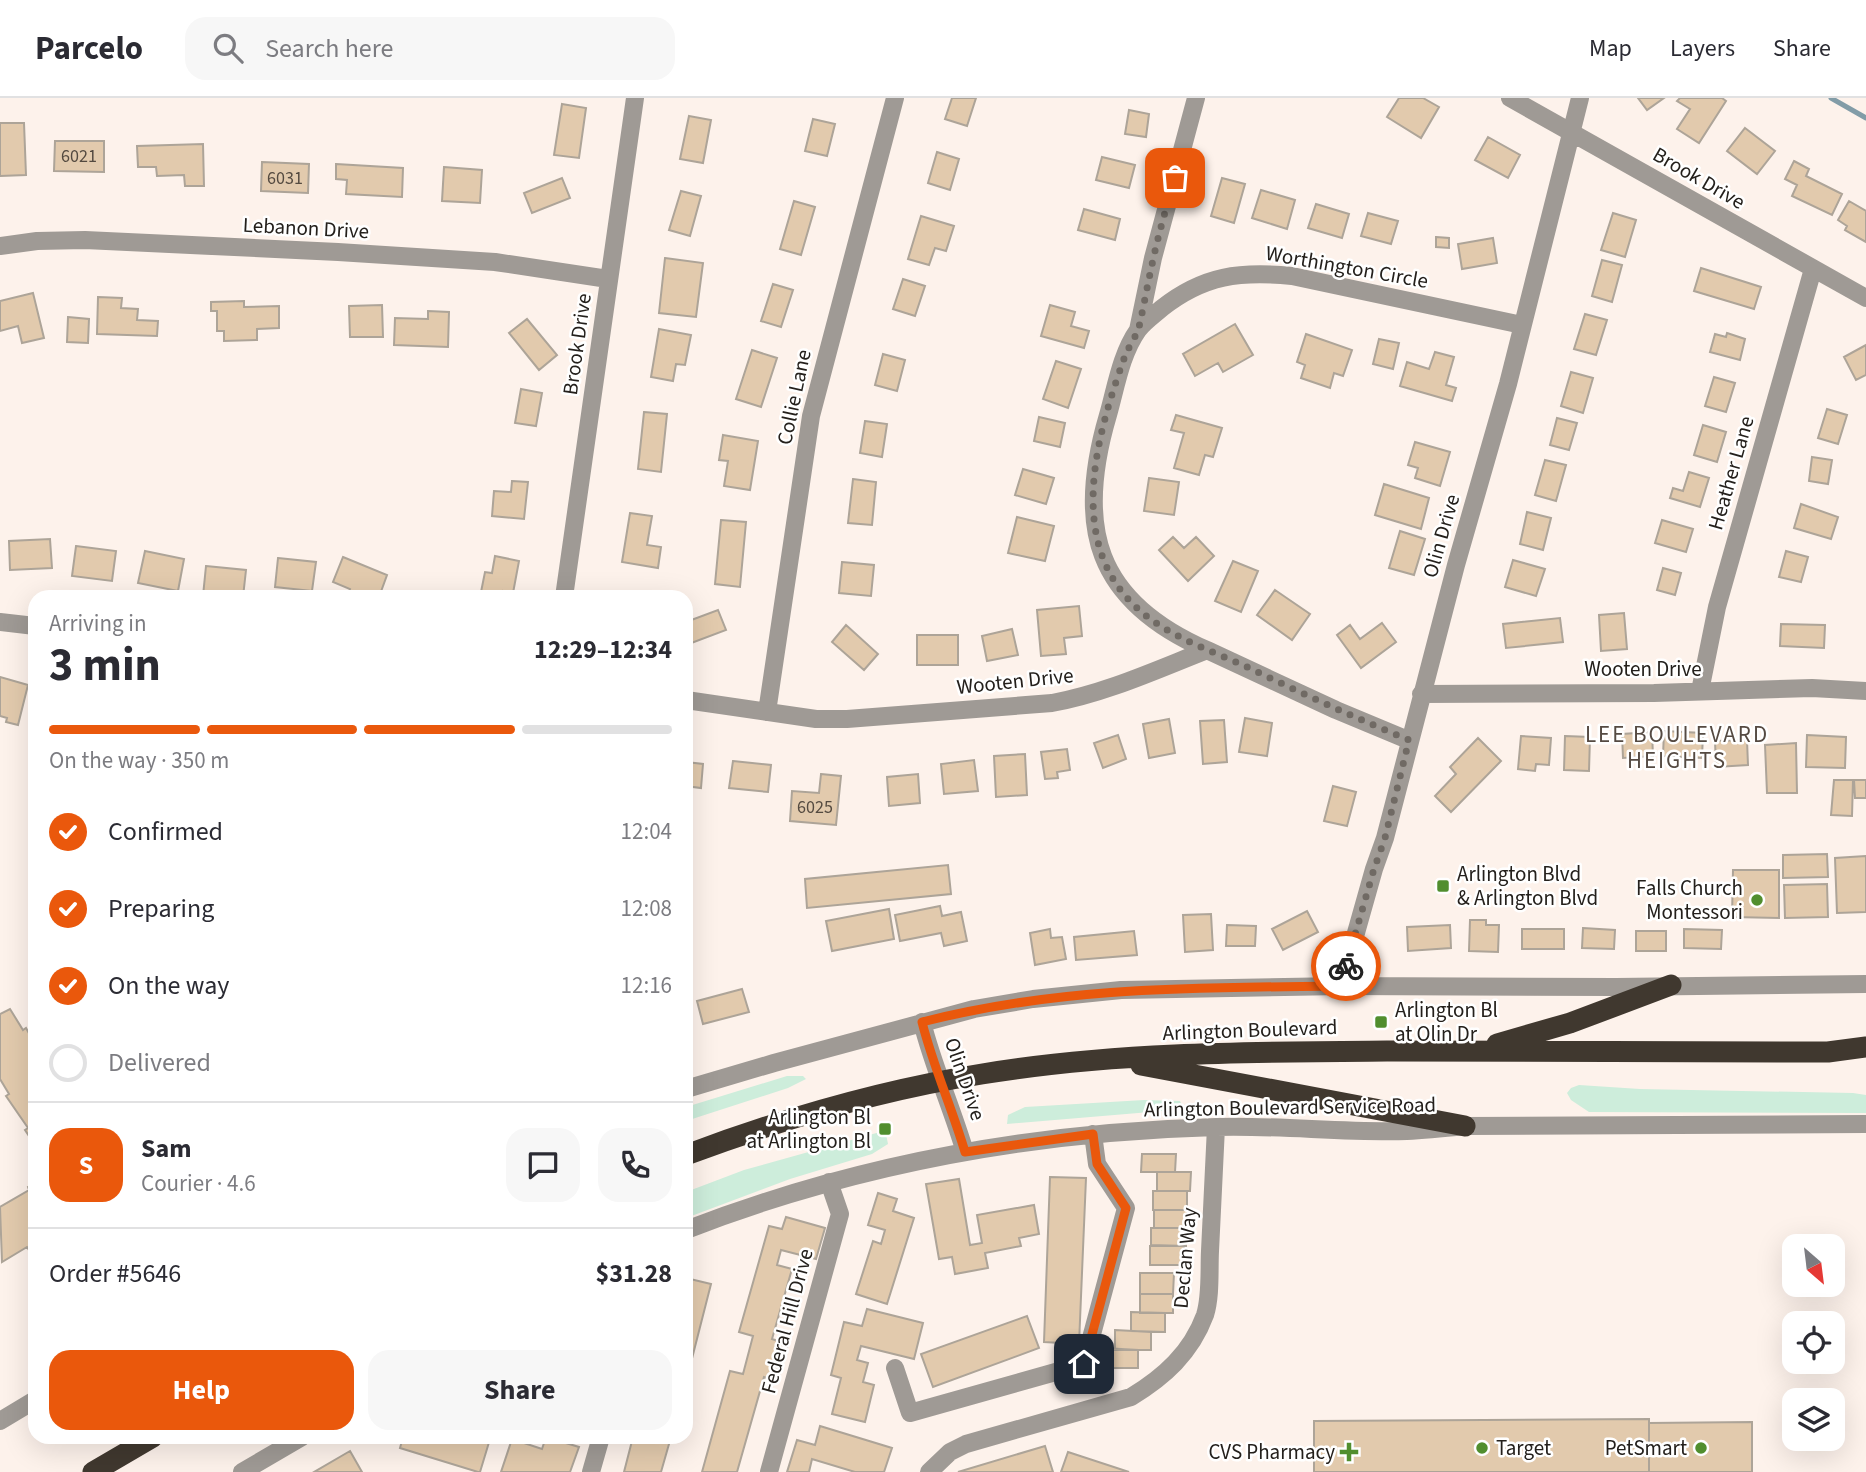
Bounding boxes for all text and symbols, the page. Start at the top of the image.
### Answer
search box [185,17,675,80]
text: Parcelo [35,25,143,72]
icon: search [209,29,247,67]
text: Search here [265,30,393,67]
text: Map [1589,31,1632,66]
text: Layers [1670,31,1735,66]
text: Share [1773,31,1831,66]
street label: Brook Drive [1647,139,1751,217]
house number: 6021 [61,144,97,169]
pin [1145,148,1205,208]
icon: bag [1156,159,1194,197]
house number: 6031 [267,166,303,191]
street label: Lebanon Drive [242,210,370,246]
street label: Worthington Circle [1263,238,1431,296]
street label: Brook Drive [555,291,599,397]
street label: Collie Lane [769,347,819,447]
street label: Heather Lane [1700,413,1762,533]
street label: Olin Drive [1415,491,1467,581]
text: Arriving in [49,607,147,640]
text: 12:29–12:34 [534,631,672,668]
text: 3 min [49,633,161,698]
street label: Wooten Drive [1584,654,1702,684]
street label: Wooten Drive [955,660,1075,702]
district label: LEE BOULEVARD HEIGHTS [1585,718,1769,777]
text: On the way · 350 m [49,744,229,777]
house number: 6025 [797,795,833,820]
icon: check [49,813,87,851]
text: Confirmed [108,813,223,850]
text: 12:04 [621,815,672,848]
place label: Arlington Blvd & Arlington Blvd [1457,859,1598,913]
place label: Falls Church Montessori [1636,873,1743,927]
marker: Arlington Blvd & Arlington Blvd [1435,878,1451,894]
icon: check [49,890,87,928]
text: Preparing [108,890,214,927]
text: 12:08 [621,892,672,925]
marker: Falls Church Montessori [1749,892,1765,908]
courier [1311,931,1381,1001]
icon: bike [1327,947,1365,985]
icon: check [49,967,87,1005]
text: On the way [108,967,229,1004]
text: 12:16 [621,969,672,1002]
place label: Arlington Bl at Olin Dr [1395,995,1498,1049]
street label: Arlington Boulevard [1162,1012,1338,1048]
marker: Arlington Bl at Olin Dr [1373,1014,1389,1030]
street label: Olin Drive [937,1034,993,1124]
text: Delivered [108,1044,211,1081]
street label: Arlington Boulevard Service Road [1144,1089,1436,1125]
place label: Arlington Bl at Arlington Bl [747,1102,871,1156]
marker: Arlington Bl at Arlington Bl [877,1121,893,1137]
button: chat [506,1128,580,1202]
button: phone [598,1128,672,1202]
text: Sam [141,1130,191,1167]
text: S [79,1147,93,1184]
text: Courier · 4.6 [141,1167,256,1200]
street label: Declan Way [1166,1206,1204,1310]
north arrow [1782,1234,1844,1297]
map controls [1782,1234,1845,1451]
street label: Federal Hill Drive [753,1245,821,1397]
text: Order #5646 [49,1255,181,1292]
text: $31.28 [596,1255,672,1292]
button: locate [1782,1311,1845,1374]
pin [1054,1334,1114,1394]
icon: home [1065,1345,1103,1383]
button: Help [49,1350,354,1430]
button: Share [368,1350,672,1430]
button: layers [1782,1388,1845,1451]
place label: Target [1496,1433,1551,1463]
place label: PetSmart [1605,1433,1687,1463]
place label: CVS Pharmacy [1208,1437,1335,1467]
marker: Target [1474,1440,1490,1456]
marker: PetSmart [1693,1440,1709,1456]
marker: CVS Pharmacy [1341,1444,1357,1460]

